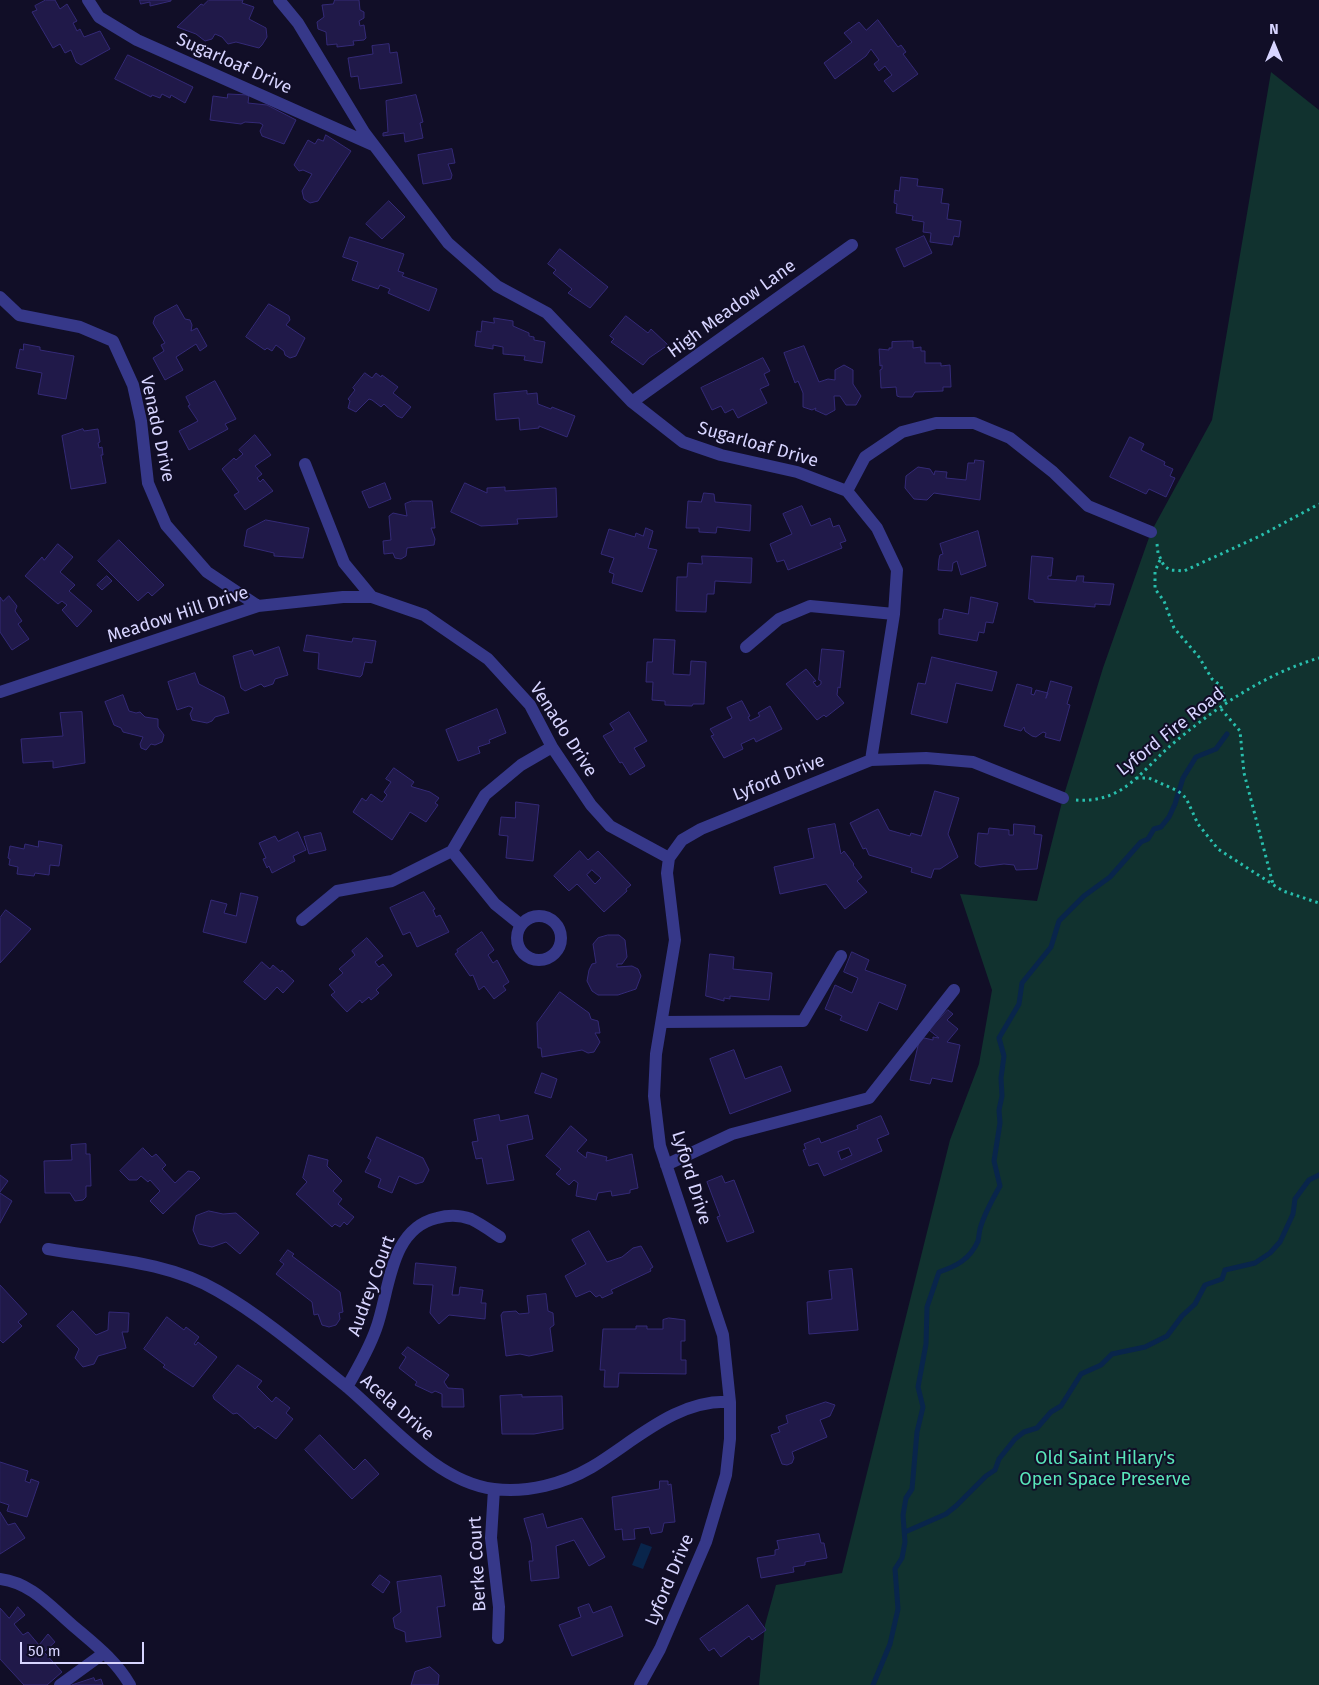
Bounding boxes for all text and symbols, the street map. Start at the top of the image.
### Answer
north arrow [1249,20,1299,70]
text: N [1269,21,1279,38]
street label: Sugarloaf Drive [173,29,295,99]
street label: High Meadow Lane [664,255,800,363]
street label: Venado Drive [135,374,179,484]
street label: Sugarloaf Drive [695,417,821,473]
street label: Meadow Hill Drive [105,582,251,648]
street label: Venado Drive [525,679,601,781]
street label: Lyford Fire Road [1113,683,1229,781]
street label: Lyford Drive [730,750,828,806]
street label: Lyford Drive [666,1128,716,1228]
street label: Audrey Court [344,1233,400,1339]
street label: Acela Drive [356,1370,438,1446]
park label: Old Saint Hilary's Open Space Preserve [1019,1448,1191,1490]
street label: Berke Court [465,1516,491,1612]
street label: Lyford Drive [641,1531,699,1629]
scale bar [22,1632,146,1664]
text: 50 m [28,1642,61,1660]

